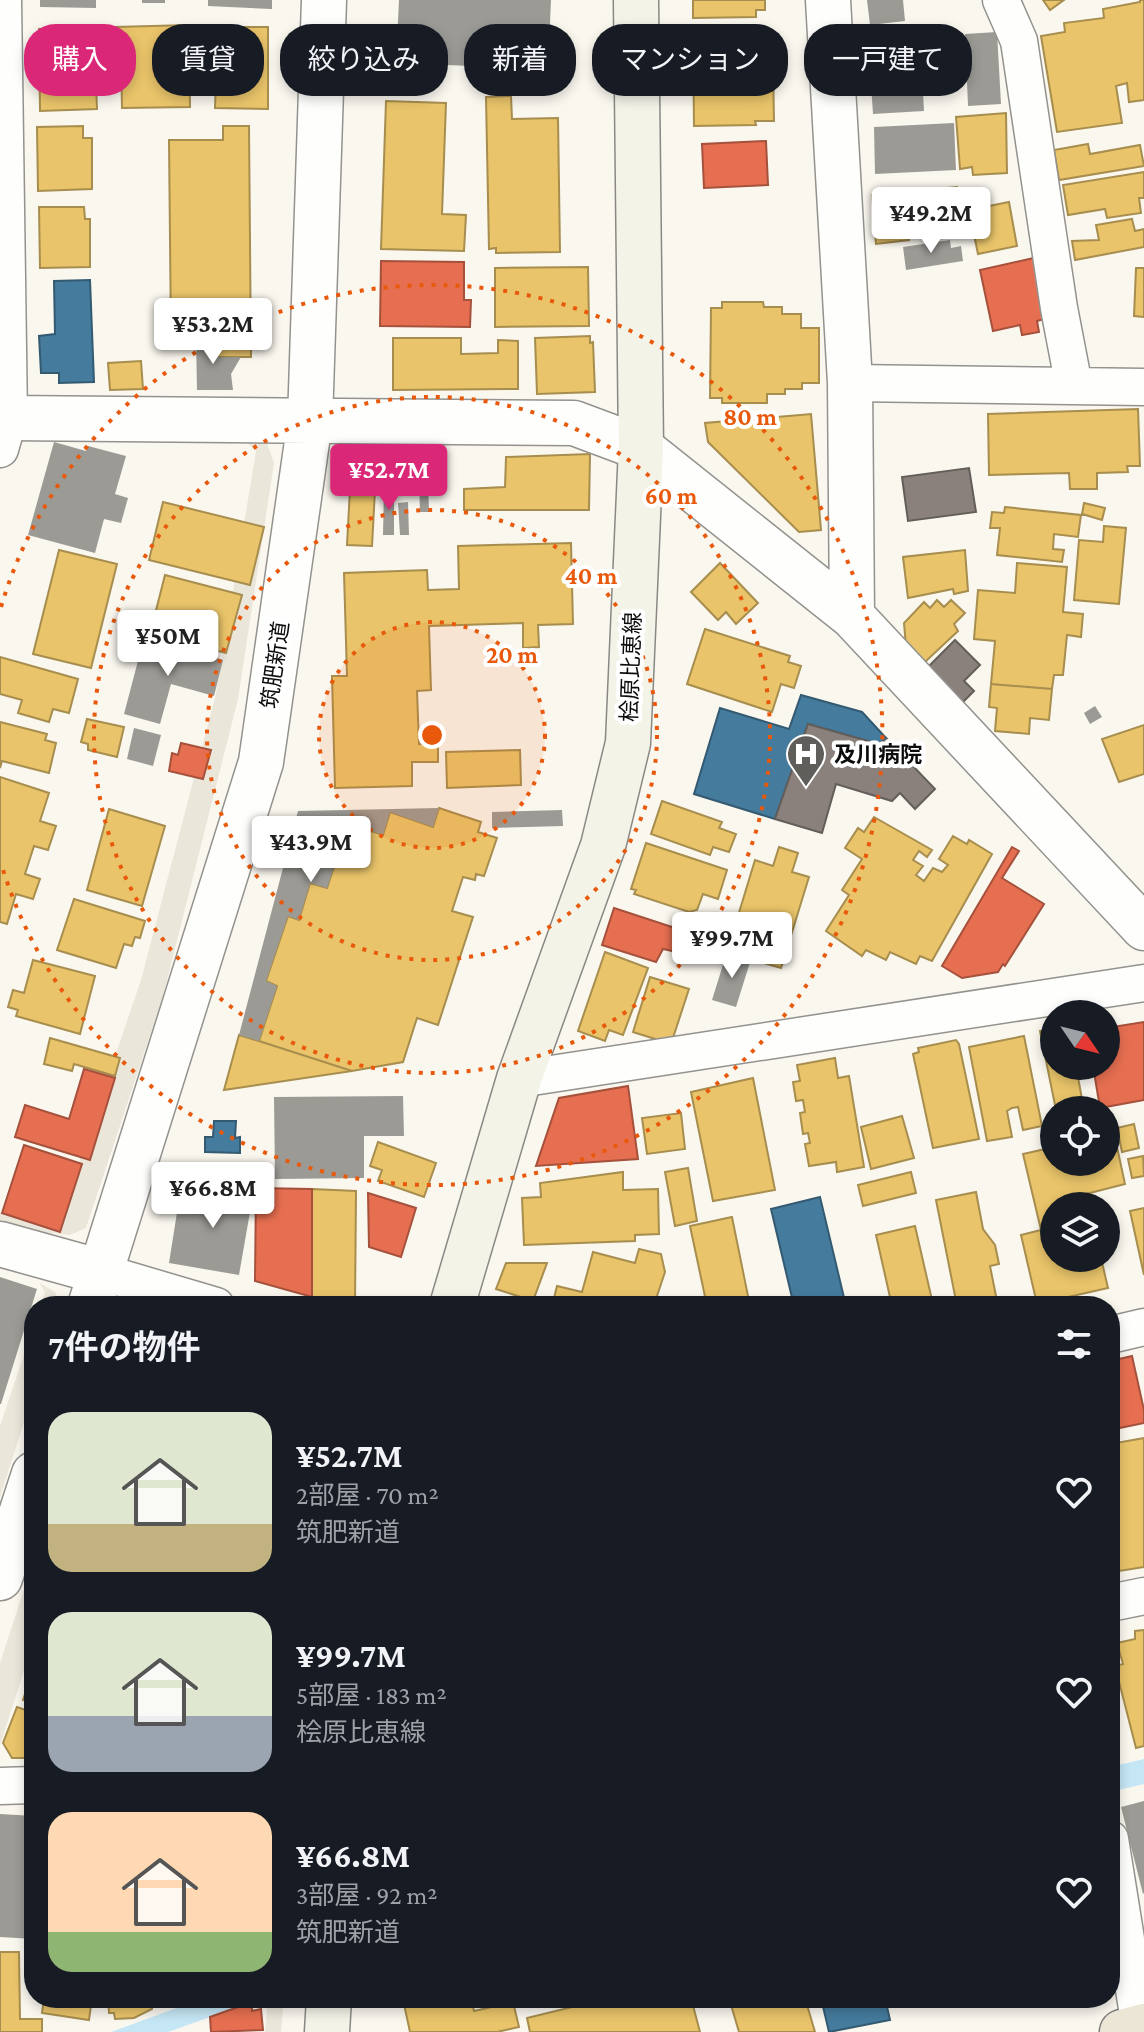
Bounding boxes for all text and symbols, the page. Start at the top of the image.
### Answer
chip: 購入 [24,24,136,96]
chip: 賃貸 [152,24,264,96]
chip: 絞り込み [280,24,448,96]
chip: 新着 [464,24,576,96]
chip: マンション [592,24,788,96]
chip: 一戸建て [804,24,972,96]
pin: ¥49.2M [866,187,996,255]
text: ¥49.2M [890,198,972,227]
pin: ¥53.2M [148,298,278,366]
text: ¥53.2M [172,309,254,338]
text: 80 m [723,403,777,430]
pin: ¥52.7M [324,444,454,512]
text: ¥52.7M [348,455,430,484]
text: 60 m [645,482,698,509]
text: 40 m [565,562,618,589]
pin: ¥50M [121,610,215,678]
street label: 桧原比恵線 [617,612,645,722]
street label: 筑肥新道 [256,620,294,710]
text: ¥50M [135,621,201,650]
text: 20 m [486,641,539,668]
centre of rings [418,721,446,749]
hospital icon: 及川病院 [785,733,827,788]
place label: 及川病院 [834,742,922,767]
pin: ¥43.9M [246,816,376,884]
text: ¥43.9M [270,827,352,856]
pin: ¥99.7M [667,912,797,980]
text: ¥99.7M [690,923,774,952]
north arrow [1040,1000,1120,1080]
map controls [1040,1000,1120,1272]
button: locate [1040,1096,1120,1176]
pin: ¥66.8M [148,1162,278,1230]
text: ¥66.8M [169,1173,257,1202]
button: layers [1040,1192,1120,1272]
icon: filters [1052,1322,1096,1366]
text: 7件の物件 [48,1329,200,1366]
text: ¥52.7M [296,1437,402,1474]
icon: home [112,1444,208,1540]
icon: heart [1052,1470,1096,1514]
text: 2部屋 · 70 m² [296,1481,439,1510]
text: 筑肥新道 [296,1518,400,1547]
text: ¥99.7M [296,1637,406,1674]
icon: home [112,1644,208,1740]
icon: heart [1052,1670,1096,1714]
text: 5部屋 · 183 m² [296,1681,447,1710]
text: 桧原比恵線 [296,1718,426,1747]
text: ¥66.8M [296,1837,410,1874]
icon: home [112,1844,208,1940]
icon: heart [1052,1870,1096,1914]
text: 3部屋 · 92 m² [296,1881,437,1910]
text: 筑肥新道 [296,1918,400,1947]

